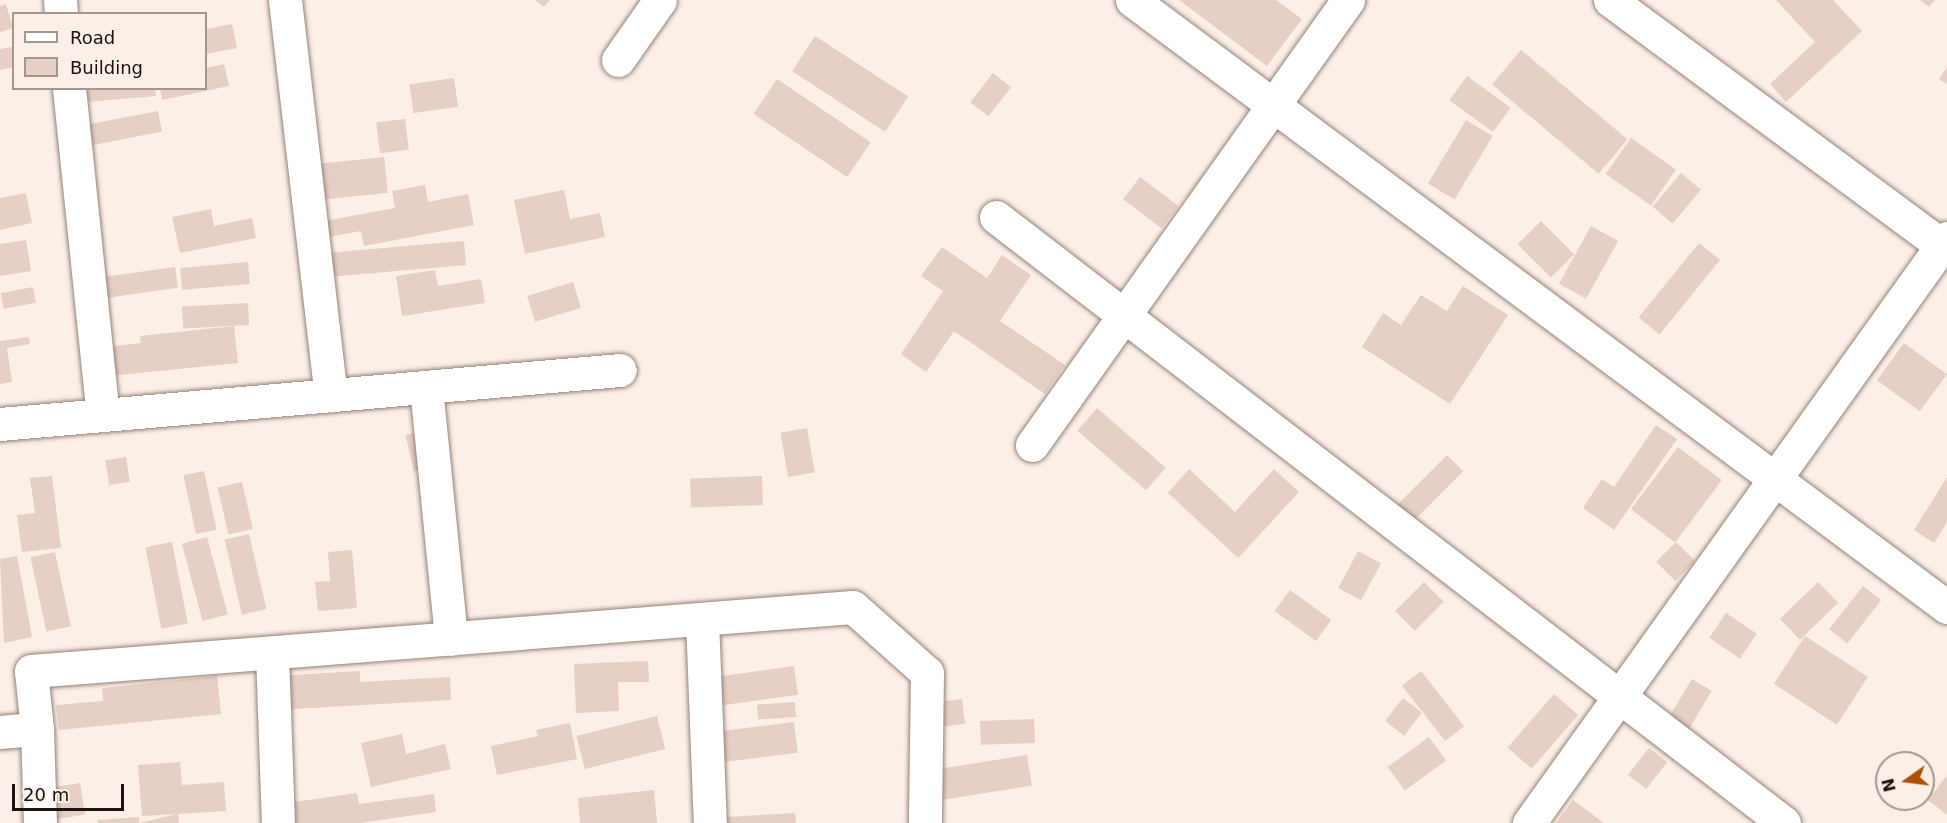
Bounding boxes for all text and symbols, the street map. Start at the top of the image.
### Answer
legend [12,12,207,90]
text: Road [70,27,115,48]
text: Building [70,57,143,78]
north arrow [1875,751,1935,811]
scale bar [15,772,128,810]
text: N [1878,776,1900,794]
text: 20 m [23,784,69,805]

